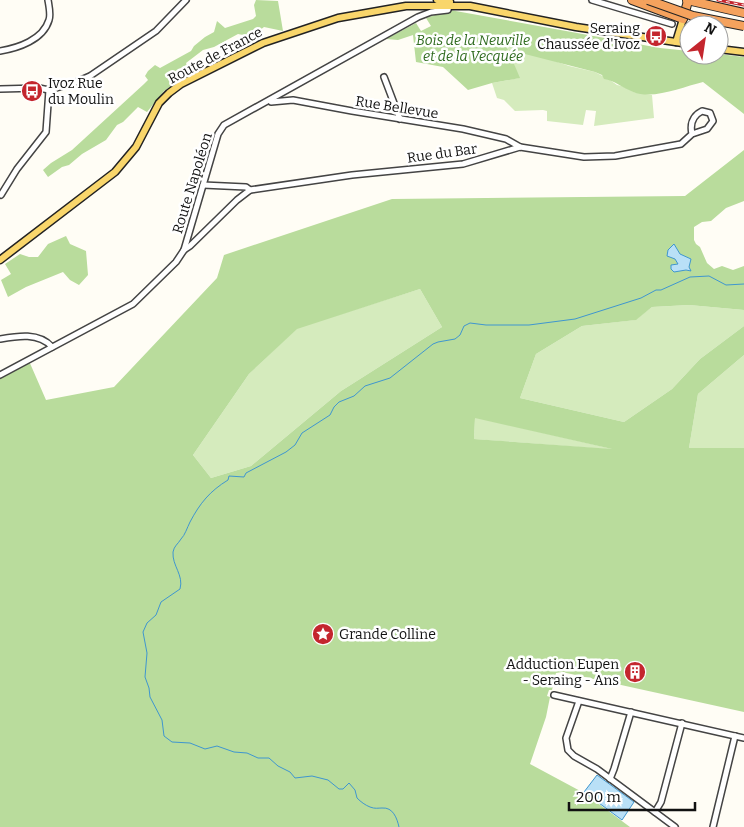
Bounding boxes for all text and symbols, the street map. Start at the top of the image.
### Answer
north arrow [679,15,729,65]
text: N [701,19,719,39]
place label: Seraing Chaussée d'Ivoz [537,20,640,53]
street label: Route de France [165,23,265,87]
bus stop icon: Seraing Chaussée d'Ivoz [644,24,668,48]
park label: Bois de la Neuville et de la Vecquée [416,32,530,65]
place label: Ivoz Rue du Moulin [48,75,114,108]
bus stop icon: Ivoz Rue du Moulin [20,79,44,103]
street label: Rue Bellevue [354,93,440,122]
street label: Route Napoléon [169,131,216,236]
street label: Rue du Bar [406,140,478,167]
place icon: Grande Colline [311,622,335,646]
place label: Grande Colline [339,626,436,643]
place label: Adduction Eupen - Seraing - Ans [506,656,619,689]
building icon: Adduction Eupen - Seraing - Ans [623,660,647,684]
scale bar [569,780,695,812]
text: 200 m [576,788,621,806]

